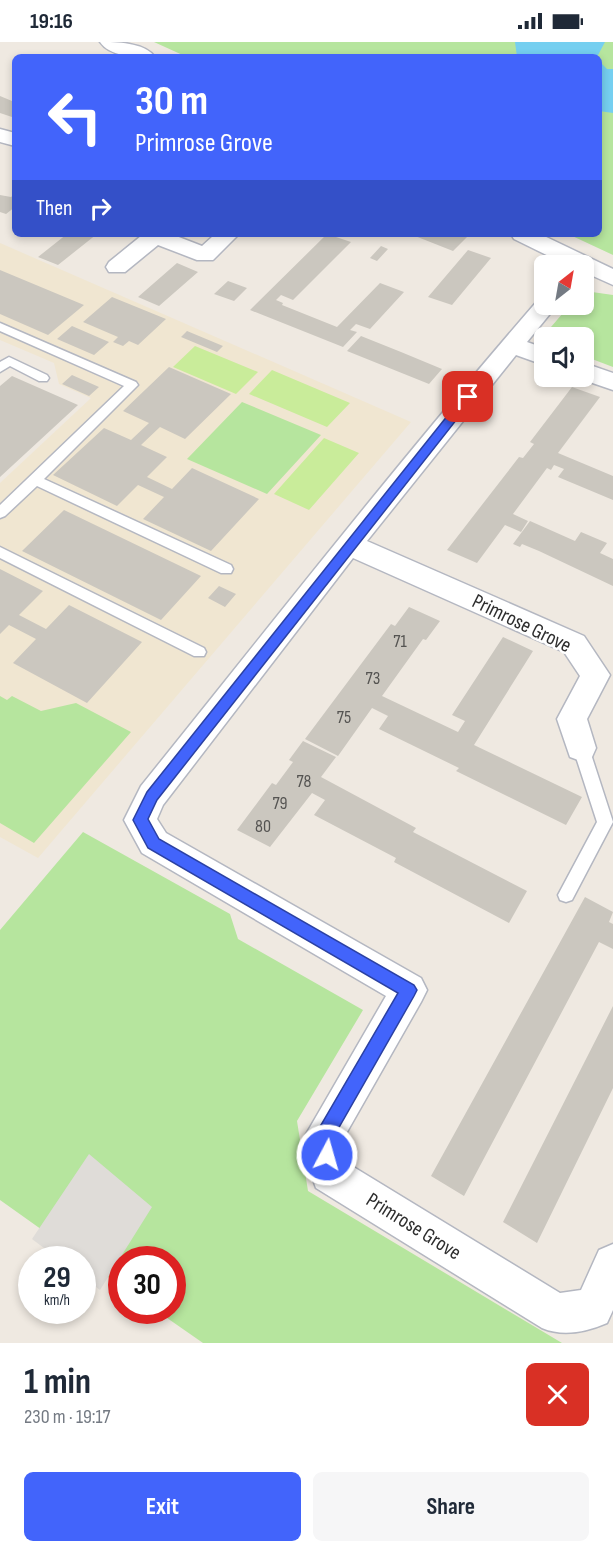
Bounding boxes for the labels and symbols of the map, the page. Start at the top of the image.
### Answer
north arrow [534,255,594,315]
pin [442,371,493,422]
street label: Primrose Grove [468,589,575,658]
house number: 71 [393,631,407,652]
house number: 73 [366,668,380,689]
house number: 75 [337,707,351,728]
house number: 78 [296,771,312,792]
house number: 79 [272,793,288,814]
house number: 80 [255,816,271,837]
position arrow [295,1123,359,1187]
street label: Primrose Grove [362,1187,466,1265]
speed limit sign: 30 [108,1246,186,1324]

